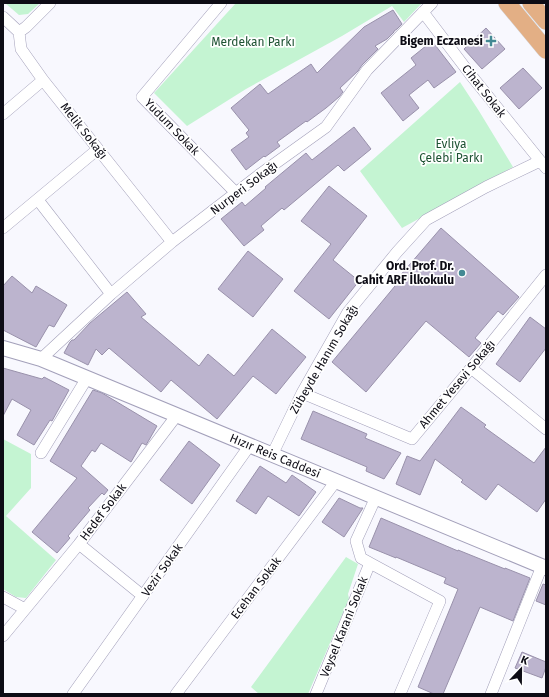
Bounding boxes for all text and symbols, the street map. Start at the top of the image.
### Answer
place label: Bigem Eczanesi [400,34,483,48]
park label: Merdekan Parkı [211,35,295,49]
marker: Bigem Eczanesi [486,36,496,46]
street label: Cihat Sokak [459,62,510,121]
street label: Yudum Sokak [142,96,203,159]
street label: Melik Sokağı [58,100,110,162]
park label: Evliya Çelebi Parkı [419,137,483,165]
street label: Nurperi Sokağı [208,158,280,218]
place label: Ord. Prof. Dr. Cahit ARF İlkokulu [355,259,454,287]
marker: Ord. Prof. Dr. Cahit ARF İlkokulu [457,268,467,278]
street label: Zübeyde Hanım Sokağı [287,302,361,416]
street label: Ahmet Yesevi Sokağı [416,337,498,431]
street label: Hızır Reis Caddesi [228,431,323,481]
street label: Hedef Sokak [77,480,130,543]
street label: Vezir Sokak [139,540,186,599]
street label: Ecehan Sokak [228,553,284,622]
street label: Veysel Karani Sokak [317,574,371,679]
north arrow [501,649,541,689]
text: K [519,653,531,668]

